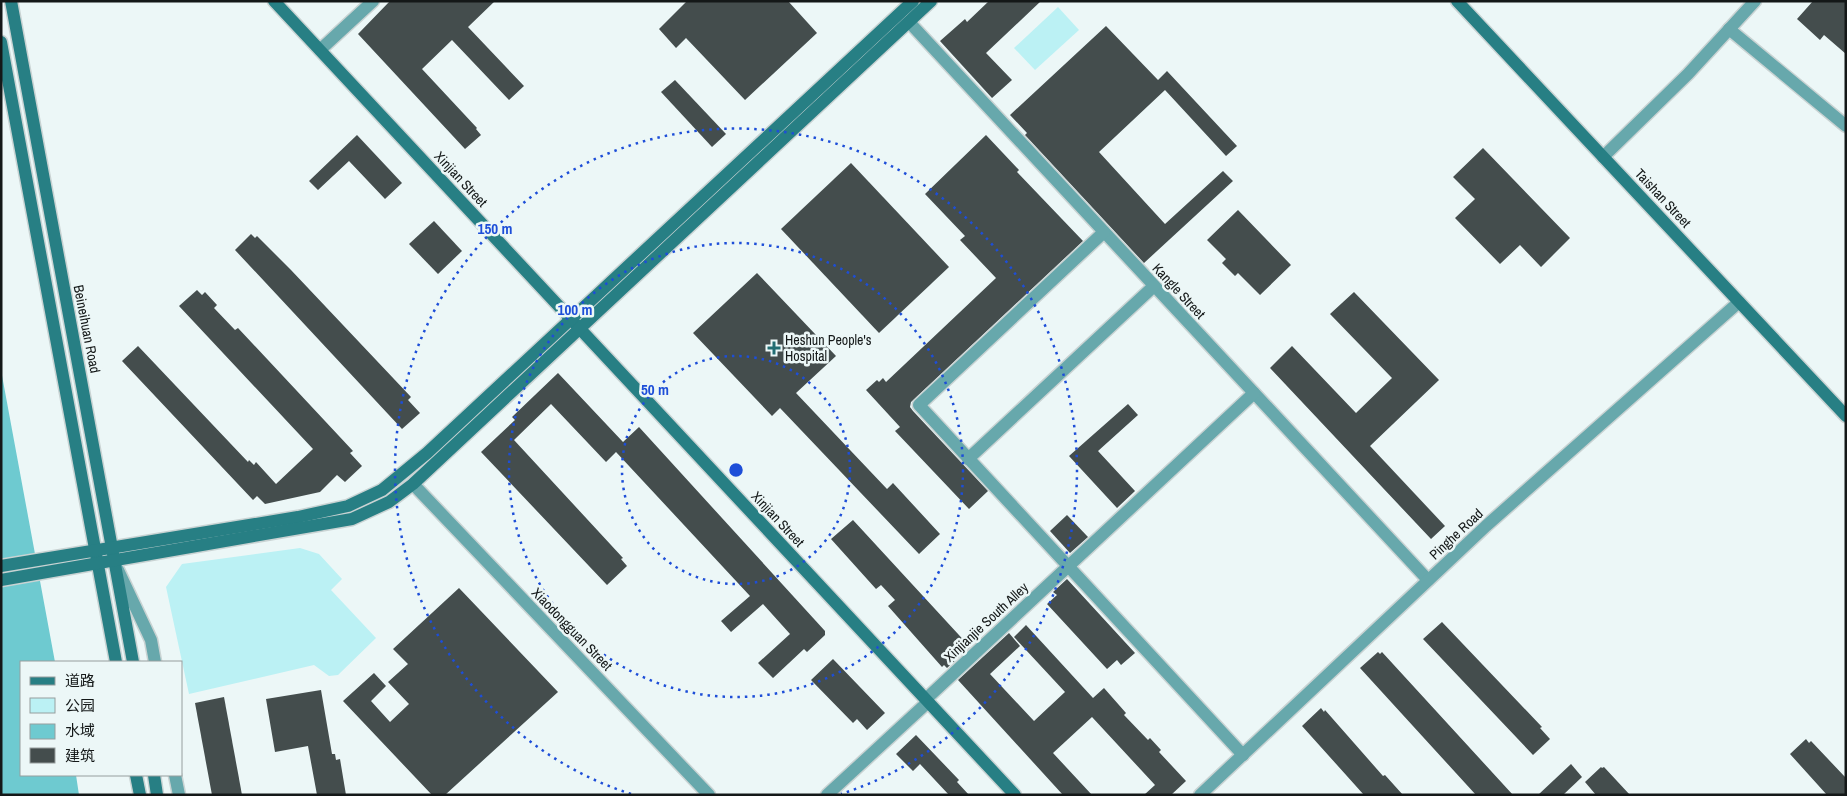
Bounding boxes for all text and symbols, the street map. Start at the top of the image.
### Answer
street label: Xinjian Street [431,147,491,211]
street label: Taishan Street [1631,165,1695,231]
text: 150 m [478,218,512,239]
street label: Kangle Street [1149,259,1209,323]
street label: Beineihuan Road [70,283,104,375]
text: 100 m [558,299,592,320]
place label: Heshun People's Hospital [785,331,872,365]
marker: Heshun People's Hospital [767,341,781,355]
text: 50 m [641,379,669,400]
centre of rings [727,461,745,479]
street label: Xinjian Street [748,487,808,551]
street label: Pinghe Road [1425,505,1487,563]
street label: Xinjianjie South Alley [940,578,1032,666]
street label: Xiaodongguan Street [528,584,616,674]
legend [20,661,182,776]
text: 道路 [65,670,95,691]
text: 公园 [65,695,95,716]
text: 水域 [65,720,95,741]
text: 建筑 [65,745,95,766]

